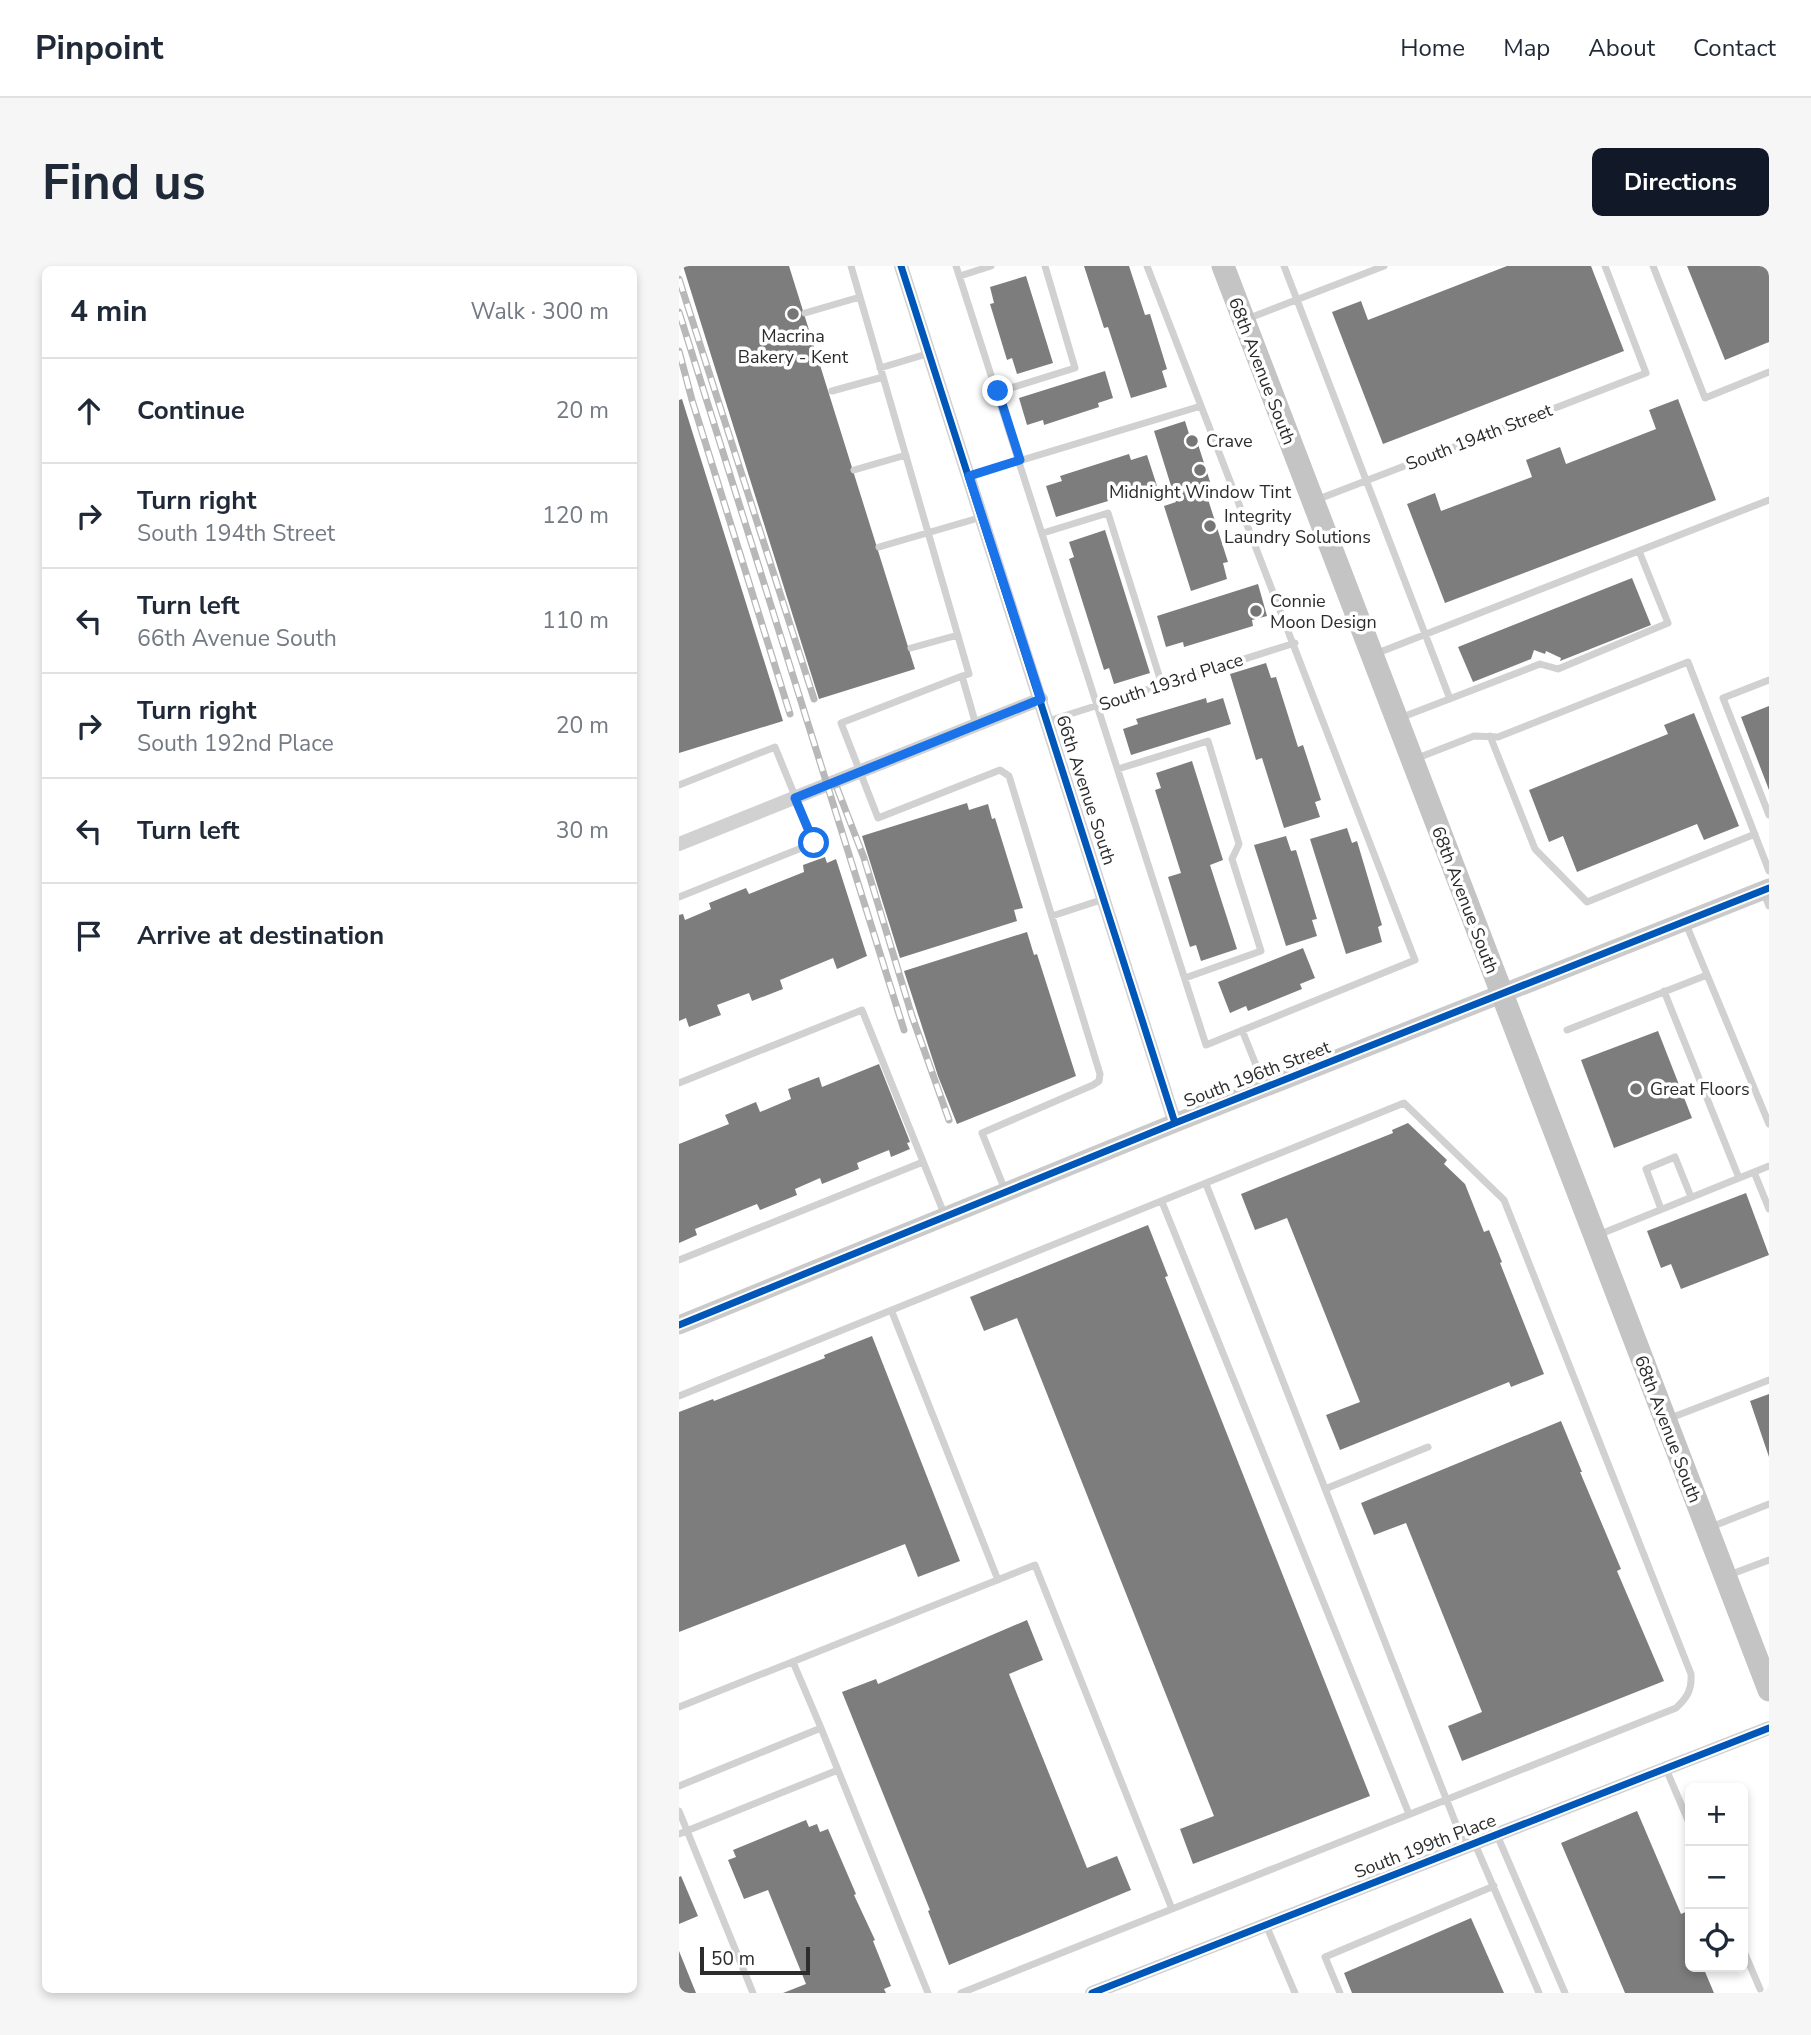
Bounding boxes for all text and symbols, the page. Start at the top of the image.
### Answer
text: Pinpoint [35,26,163,71]
text: Home [1400,32,1465,64]
text: Map [1503,32,1550,64]
text: About [1588,32,1655,64]
text: Contact [1693,32,1776,64]
button: Directions [1592,148,1769,216]
text: Find us [42,149,206,216]
text: 4 min [70,291,148,332]
street label: 68th Avenue South [1223,294,1301,448]
text: Walk · 300 m [470,296,609,327]
marker: Macrina Bakery - Kent [785,306,801,322]
place label: Macrina Bakery - Kent [738,324,849,369]
route end [982,375,1013,406]
icon: ahead [70,392,108,430]
text: Continue [137,393,245,428]
text: 20 m [556,395,609,426]
street label: South 194th Street [1402,398,1556,476]
place label: Crave [1206,429,1253,453]
marker: Crave [1184,433,1200,449]
marker: Midnight Window Tint [1192,462,1208,478]
place label: Midnight Window Tint [1109,480,1292,504]
text: Turn right [137,483,256,518]
icon: right [70,497,108,535]
text: 120 m [542,500,609,531]
place label: Integrity Laundry Solutions [1224,504,1371,549]
text: South 194th Street [137,518,335,549]
marker: Integrity Laundry Solutions [1202,518,1218,534]
text: Turn left [137,588,240,623]
place label: Connie Moon Design [1270,589,1377,634]
icon: left [70,602,108,640]
marker: Connie Moon Design [1248,603,1264,619]
text: 110 m [542,605,609,636]
text: 66th Avenue South [137,623,337,654]
street label: South 193rd Place [1096,647,1246,717]
text: Turn right [137,693,256,728]
icon: right [70,707,108,745]
text: 20 m [556,710,609,741]
street label: 66th Avenue South [1050,712,1122,868]
text: South 192nd Place [137,728,334,759]
icon: left [70,812,108,850]
text: Turn left [137,813,240,848]
text: 30 m [556,815,609,846]
street label: 68th Avenue South [1426,823,1504,977]
route start [798,827,829,858]
icon: arrive [70,917,108,955]
text: Arrive at destination [137,918,384,953]
street label: South 196th Street [1180,1035,1334,1113]
place label: Great Floors [1650,1077,1750,1101]
marker: Great Floors [1628,1081,1644,1097]
street label: 68th Avenue South [1629,1352,1707,1506]
map controls [1685,1783,1748,1972]
button: + [1685,1783,1748,1846]
street label: South 199th Place [1351,1808,1499,1884]
button: − [1685,1846,1748,1909]
button: locate [1685,1909,1748,1972]
scale bar [700,1944,810,1976]
text: 50 m [711,1946,755,1972]

